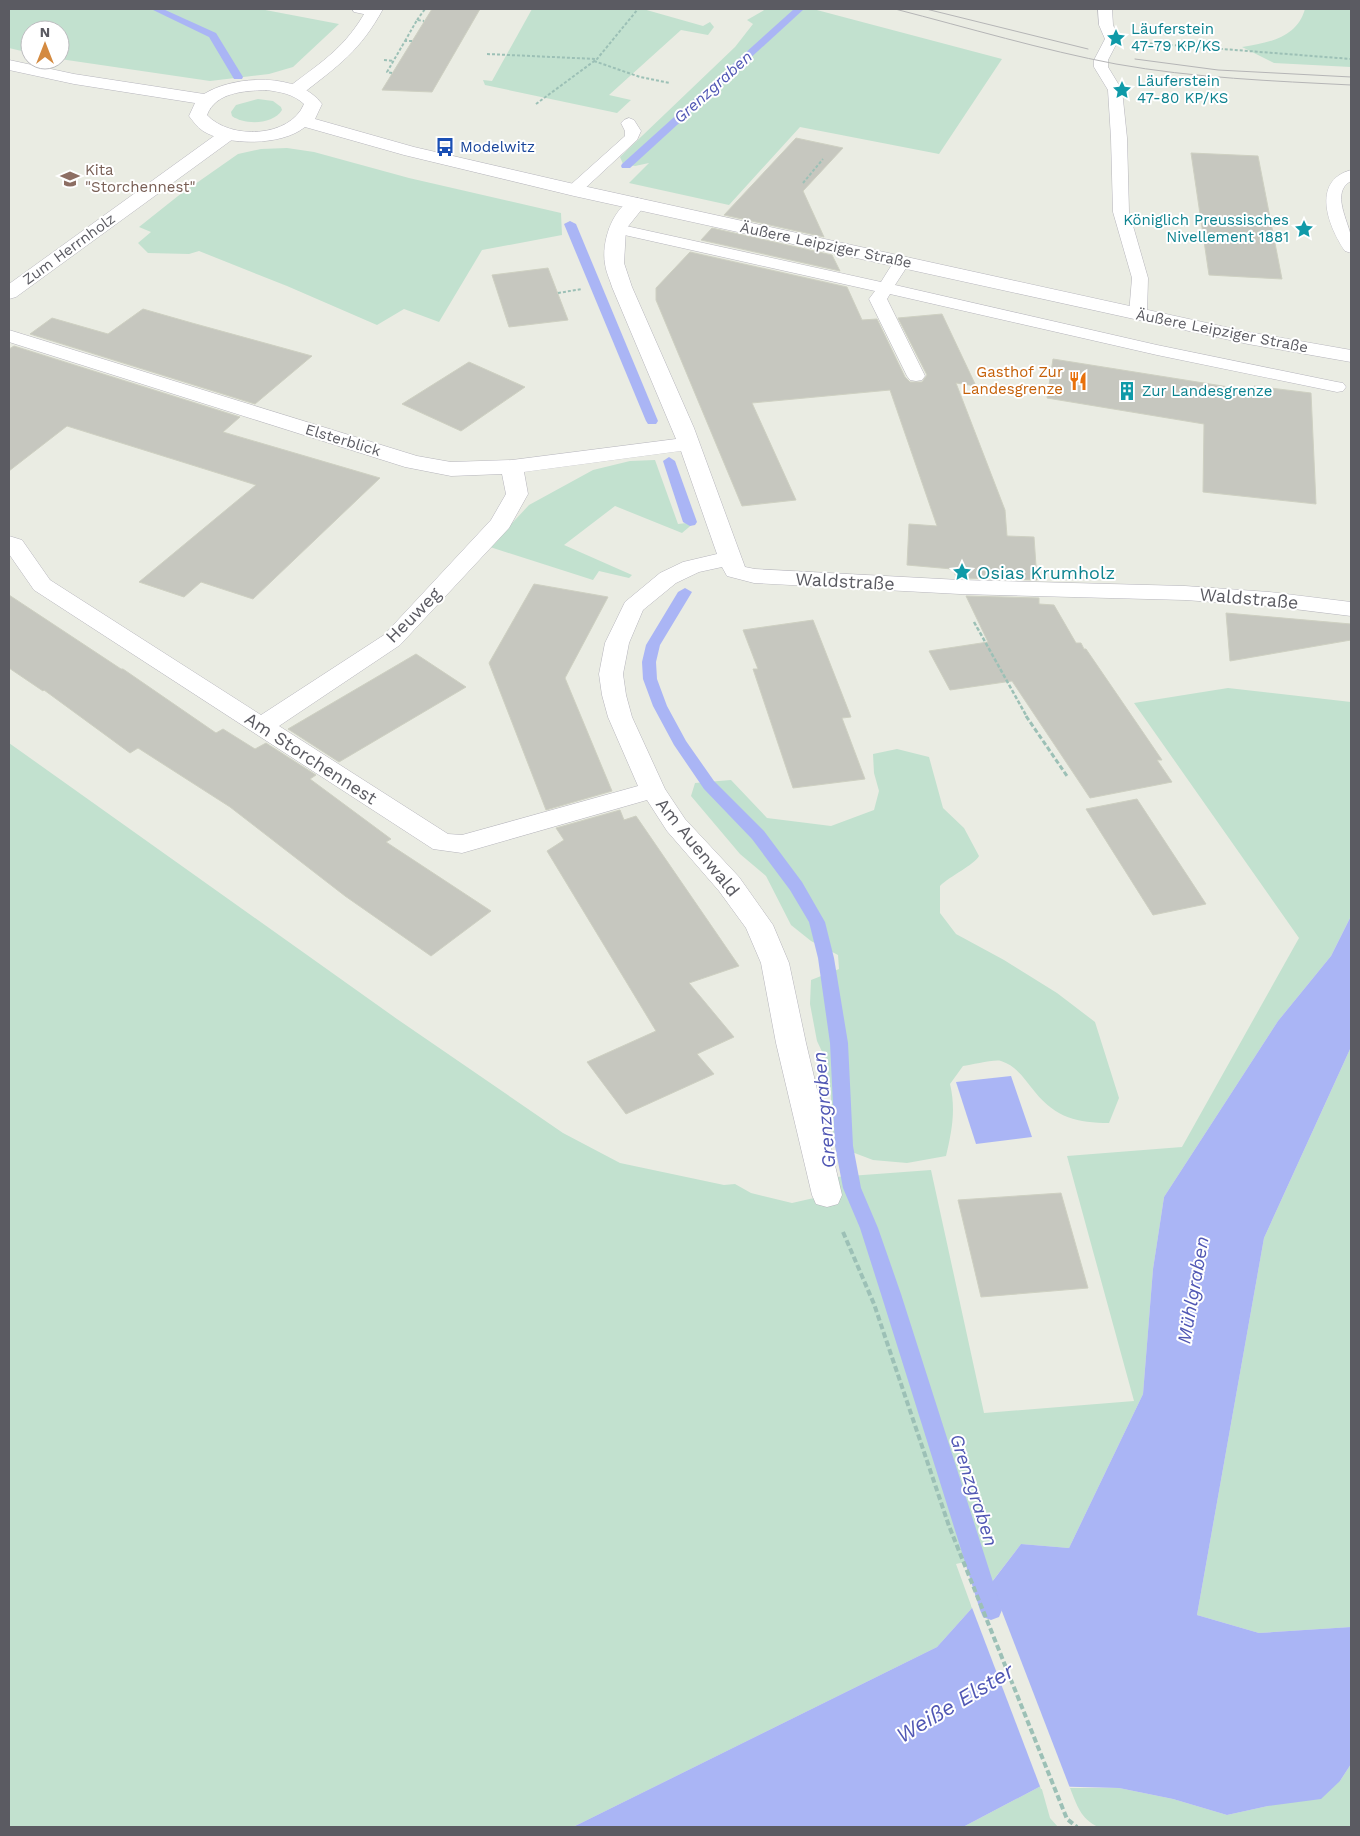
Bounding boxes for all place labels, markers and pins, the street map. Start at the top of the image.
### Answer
place label: Läuferstein 47-79 KP/KS [1131,20,1221,55]
place icon: Läuferstein 47-79 KP/KS [1105,27,1127,49]
place label: Läuferstein 47-80 KP/KS [1137,72,1228,107]
place icon: Läuferstein 47-80 KP/KS [1111,79,1133,101]
bus stop icon: Modelwitz [434,136,456,158]
place label: Modelwitz [460,138,535,156]
place label: Kita "Storchennest" [85,161,196,196]
school or university icon: Kita "Storchennest" [59,168,81,190]
place label: Königlich Preussisches Nivellement 1881 [1123,211,1289,246]
place icon: Königlich Preussisches Nivellement 1881 [1293,218,1315,240]
place label: Gasthof Zur Landesgrenze [962,363,1063,398]
restaurant icon: Gasthof Zur Landesgrenze [1067,370,1089,392]
building icon: Zur Landesgrenze [1116,380,1138,402]
place label: Zur Landesgrenze [1142,382,1272,400]
place icon: Osias Krumholz [951,561,973,583]
place label: Osias Krumholz [977,562,1115,583]

